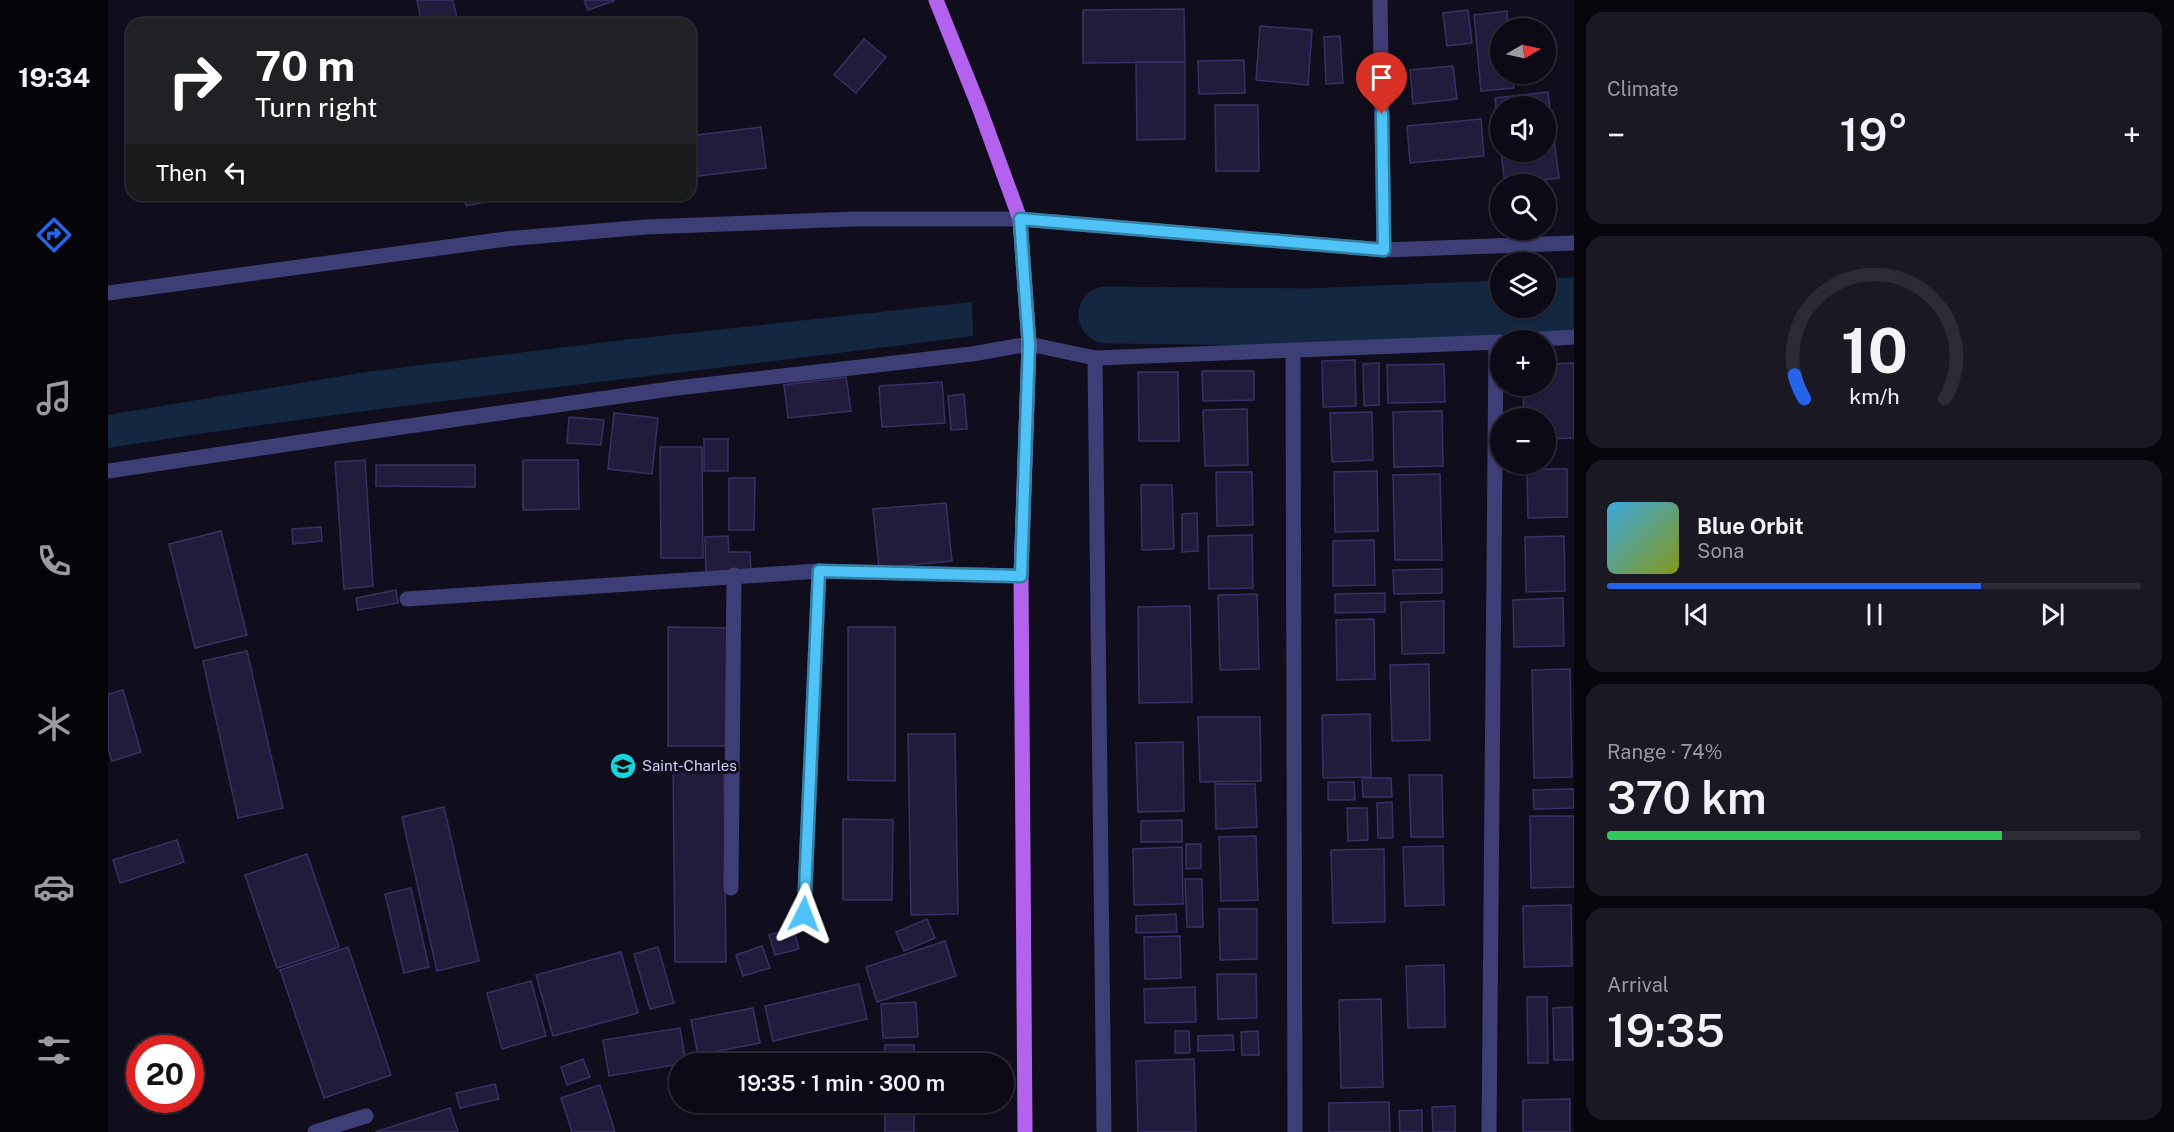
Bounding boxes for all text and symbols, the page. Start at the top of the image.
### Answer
north arrow [1490,18,1556,84]
map controls [1490,18,1556,474]
text: 70 m [255,41,355,90]
icon: right [156,42,234,120]
pin [1356,52,1407,114]
text: 19:34 [18,61,90,93]
icon: arrive [1365,61,1398,94]
text: Climate [1607,77,1679,101]
text: Turn right [255,91,378,123]
button: sound [1490,96,1556,162]
text: 19° [1840,108,1908,161]
text: − [1607,116,1625,154]
text: + [2123,116,2141,154]
icon: left [219,156,252,189]
text: Then [156,160,207,186]
button: search [1490,174,1556,240]
icon: directions [33,214,75,256]
button: layers [1490,252,1556,318]
text: 10 [1841,314,1907,387]
button: + [1490,330,1556,396]
icon: music [33,377,75,419]
text: km/h [1849,384,1899,409]
button: − [1490,408,1556,474]
text: Blue Orbit [1697,513,1804,539]
text: Sona [1697,539,1744,563]
icon: phone [33,540,75,582]
icon: previous [1680,598,1713,631]
icon: pause [1858,598,1891,631]
icon: next [2036,598,2069,631]
icon: climate [33,703,75,745]
text: Range · 74% [1607,740,1723,764]
school or university icon: Saint-Charles [608,751,638,781]
place label: Saint-Charles [642,757,737,774]
text: 370 km [1607,771,1767,824]
icon: car [33,866,75,908]
position arrow [772,882,836,946]
text: Arrival [1607,973,1669,997]
text: 19:35 [1607,1004,1725,1057]
icon: filters [33,1029,75,1071]
speed limit sign: 20 [126,1035,204,1113]
text: 19:35 · 1 min · 300 m [738,1070,945,1096]

